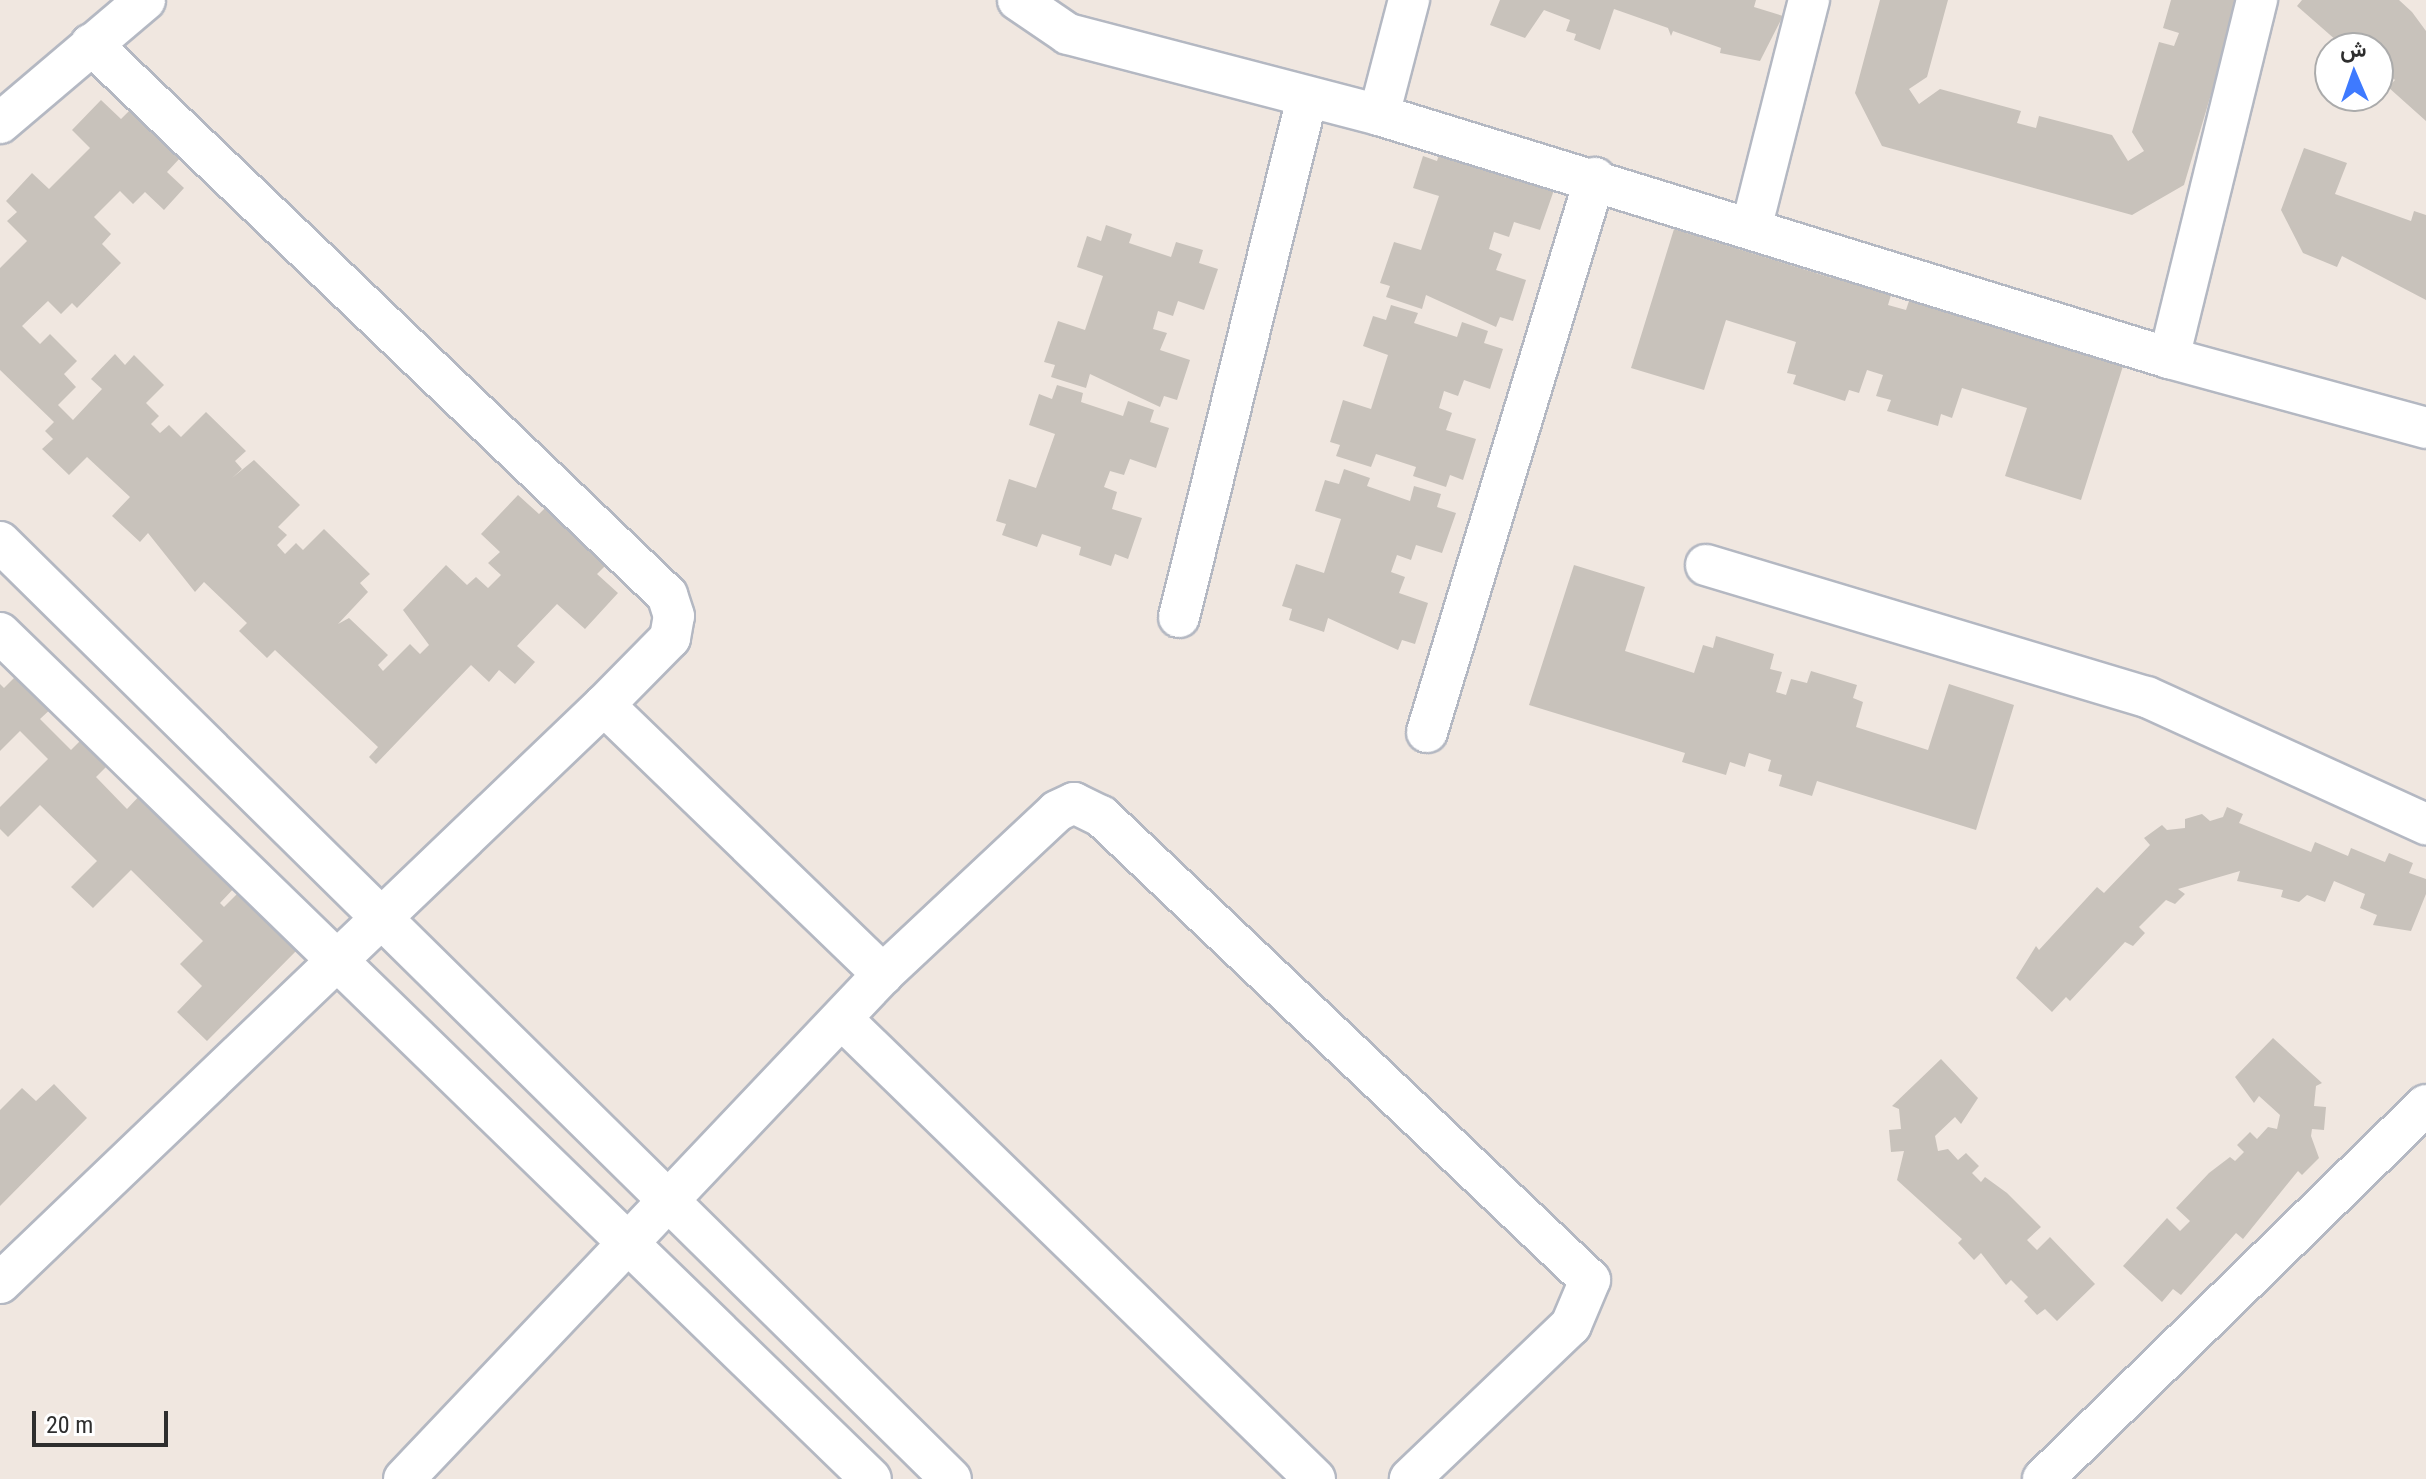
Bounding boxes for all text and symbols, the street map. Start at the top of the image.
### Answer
north arrow [2314,32,2394,112]
text: ش [2340,37,2367,62]
scale bar [36,1395,172,1445]
text: 20 m [46,1411,93,1439]

